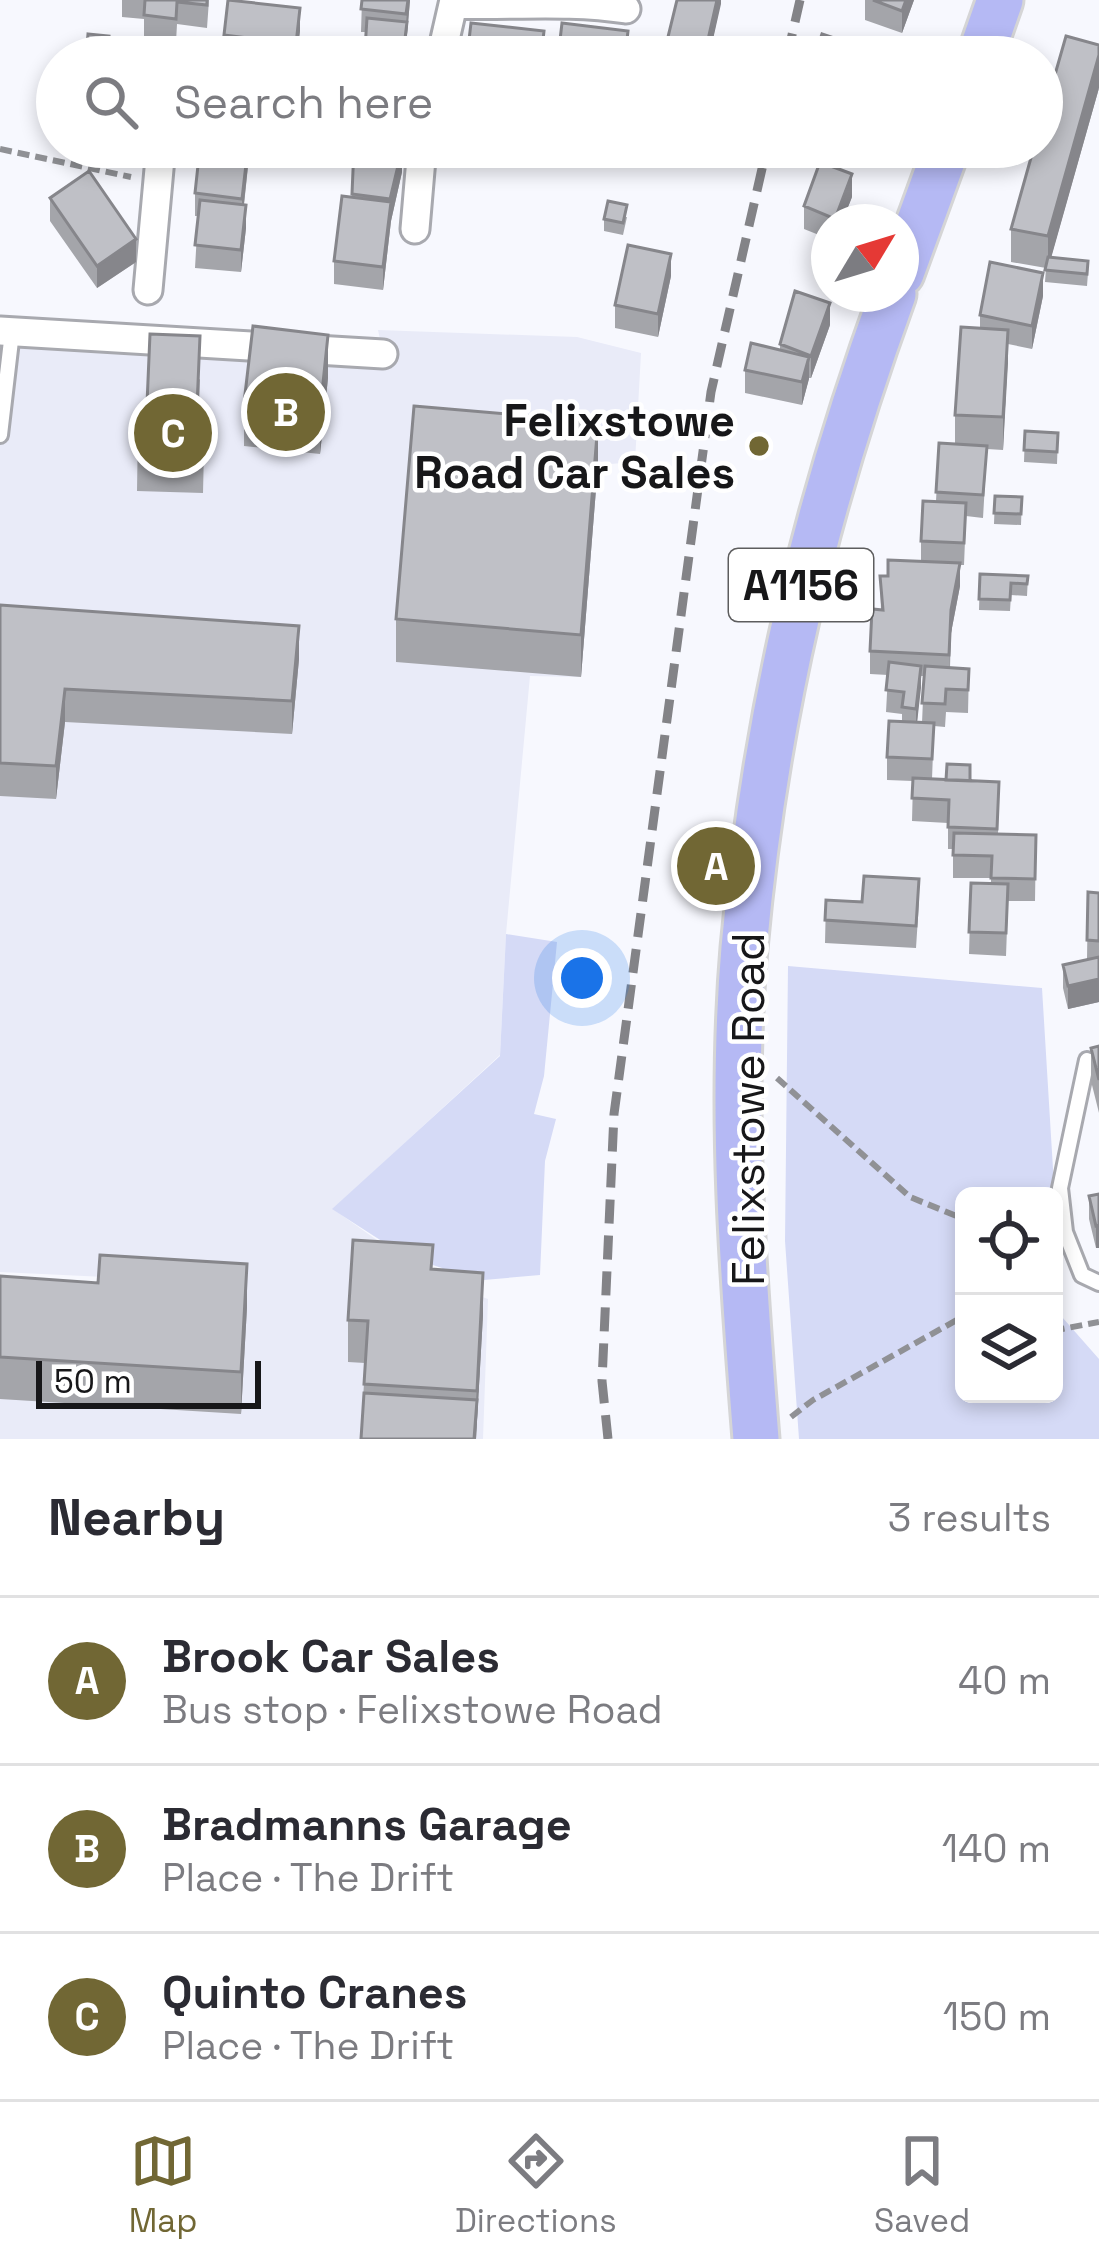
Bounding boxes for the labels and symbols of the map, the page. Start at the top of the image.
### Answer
north arrow [811,204,919,312]
pin: B [247,367,325,457]
pin: C [134,388,212,478]
place label: Felixstowe Road Car Sales [414,392,735,501]
marker: Felixstowe Road Car Sales [746,433,772,459]
road number: A1156 [729,549,873,621]
pin: A [677,821,755,911]
street label: Felixstowe Road [720,932,777,1286]
your location [552,948,612,1008]
scale bar [36,1355,261,1408]

